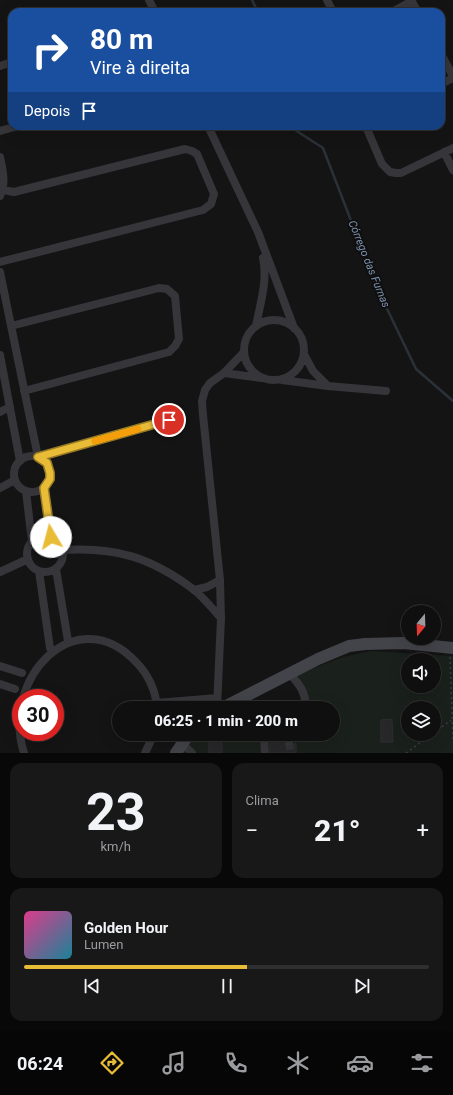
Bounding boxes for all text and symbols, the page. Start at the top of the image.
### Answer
text: 80 m [90,23,153,56]
icon: right [24,24,76,76]
text: Vire à direita [90,57,190,78]
icon: arrive [78,100,100,122]
text: Depois [24,102,70,120]
water label: Córrego das Furnas [346,218,393,310]
pin [152,403,186,437]
icon: arrive [158,409,180,431]
position arrow [30,516,72,558]
north arrow [401,605,441,645]
map controls [401,605,441,741]
button: sound [401,653,441,693]
speed limit sign: 30 [12,689,64,741]
button: layers [401,701,441,741]
text: 06:25 · 1 min · 200 m [154,712,298,730]
text: 23 [86,782,146,843]
text: Clima [246,793,279,808]
text: 21° [314,813,361,848]
text: − [246,818,258,843]
text: + [417,818,429,843]
text: km/h [100,839,131,854]
text: Golden Hour [84,919,168,937]
text: Lumen [84,937,123,952]
icon: previous [81,975,103,997]
icon: pause [216,975,238,997]
icon: next [351,975,373,997]
icon: directions [98,1049,126,1077]
icon: music [160,1049,188,1077]
icon: phone [222,1049,250,1077]
icon: climate [284,1049,312,1077]
icon: car [346,1049,374,1077]
icon: filters [408,1049,436,1077]
text: 06:24 [17,1053,63,1074]

